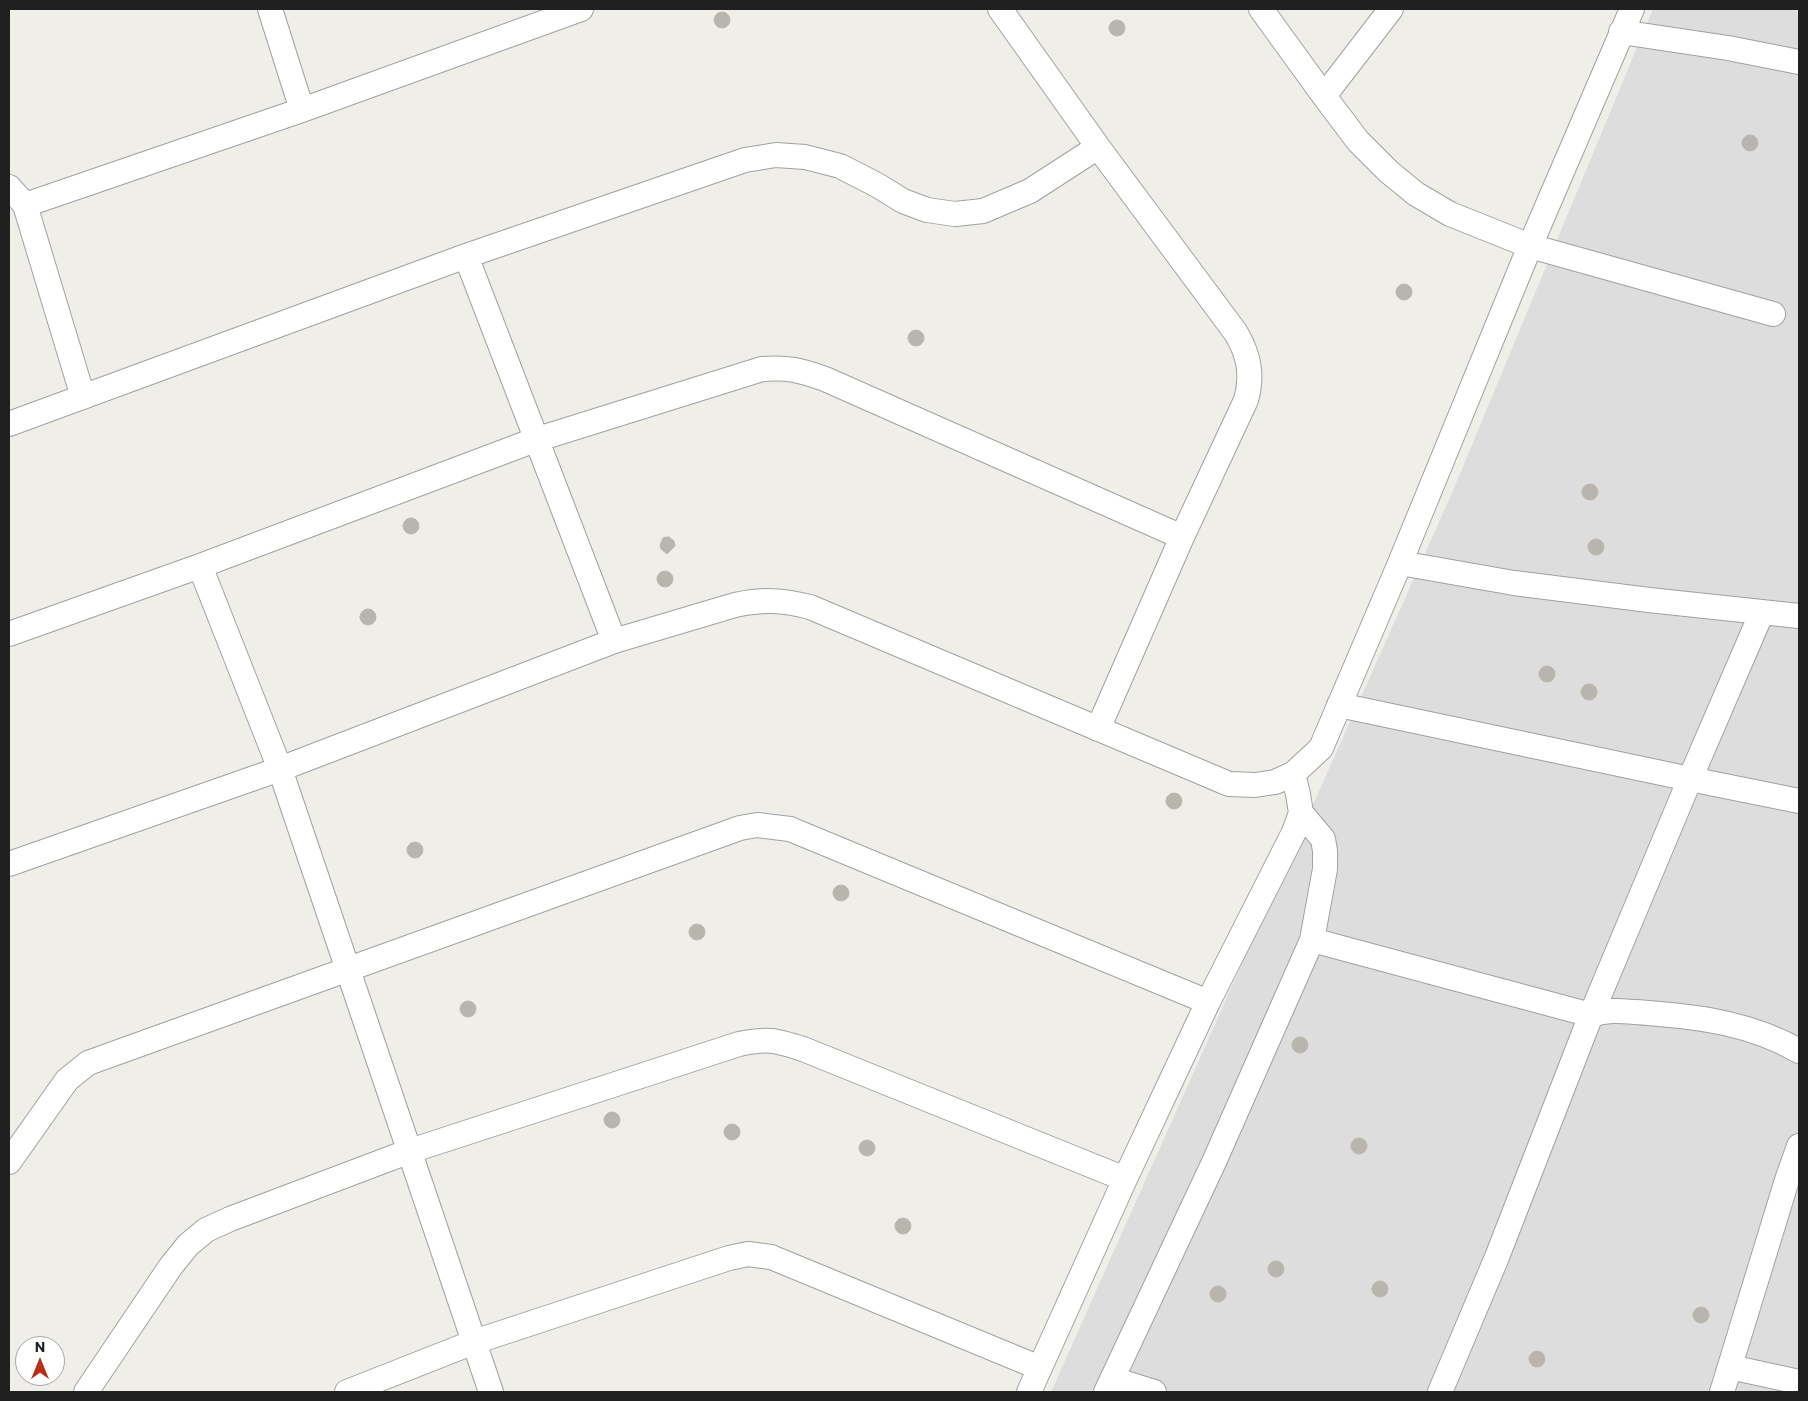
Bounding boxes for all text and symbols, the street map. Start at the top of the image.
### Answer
north arrow [15,1336,65,1386]
text: N [35,1338,45,1355]

